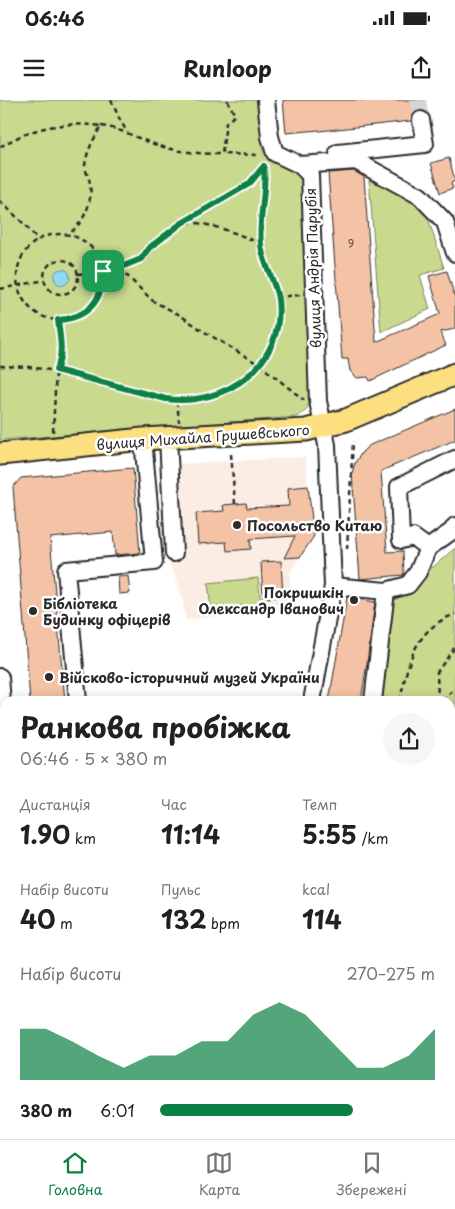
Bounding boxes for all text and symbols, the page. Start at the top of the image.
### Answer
text: 06:46 [25,4,85,32]
text: Runloop [183,51,272,84]
icon: menu [20,54,48,82]
icon: share [407,54,435,82]
street label: вулиця Андрія Парубія [300,188,326,348]
house number: 9 [348,235,354,252]
pin [82,250,124,292]
icon: arrive [89,257,117,285]
street label: вулиця Михайла Грушевського [96,419,310,455]
place label: Посольство Китаю [247,515,382,536]
marker: Посольство Китаю [231,519,243,531]
place label: Покришкін Олександр Іванович [199,582,344,619]
place label: Бібліотека Будинку офіцерів [43,593,171,630]
marker: Покришкін Олександр Іванович [348,594,360,606]
marker: Бібліотека Будинку офіцерів [27,605,39,617]
place label: Війсково-історичний музей України [59,667,320,688]
marker: Війсково-історичний музей України [43,671,55,683]
text: Ранкова пробіжка [20,705,291,748]
button: share [383,713,435,765]
text: 06:46 · 5 × 380 m [20,746,167,770]
text: Дистанція [20,794,91,815]
text: Час [161,794,187,815]
text: Темп [302,794,337,815]
text: 1.90 [20,815,70,853]
text: 11:14 [161,815,220,853]
text: 5:55 [302,815,357,853]
text: km [70,828,96,849]
text: /km [357,828,388,849]
text: Набір висоти [20,879,109,900]
text: Пульс [161,879,201,900]
text: kcal [302,879,330,900]
text: 40 [20,900,56,938]
text: 132 [161,900,206,938]
text: 114 [302,900,342,938]
text: m [56,913,73,934]
text: bpm [206,913,240,934]
text: Набір висоти [20,961,121,985]
text: 270–275 m [347,961,435,985]
text: 380 m [20,1098,72,1122]
text: 6:01 [100,1098,135,1122]
tab: Головна [48,1149,103,1200]
tab: Карта [199,1149,240,1200]
tab: Збережені [336,1149,407,1200]

